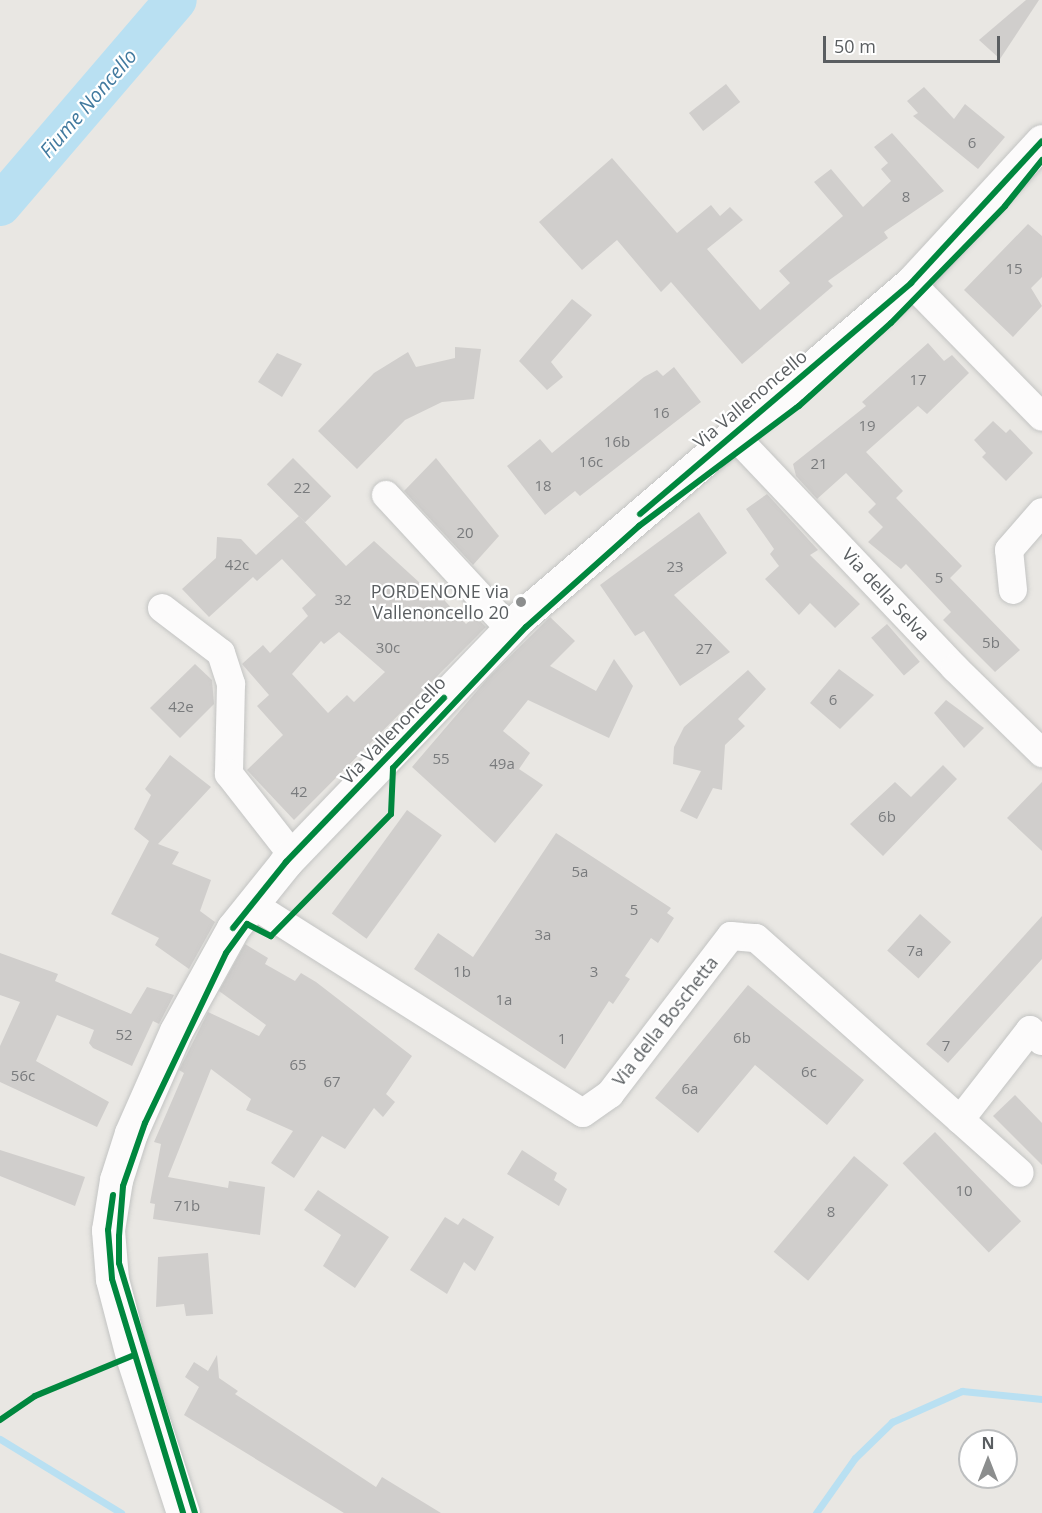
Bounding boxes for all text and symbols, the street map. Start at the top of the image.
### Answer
scale bar [826,24,1003,62]
text: 50 m [834,34,876,58]
water label: Fiume Noncello [34,44,142,162]
house number: 6 [968,134,976,152]
house number: 8 [902,188,910,206]
house number: 15 [1005,260,1023,278]
street label: Via Vallenoncello [689,345,811,453]
house number: 17 [909,371,927,389]
house number: 16 [652,404,670,422]
house number: 19 [858,417,876,435]
house number: 16b [604,433,630,451]
house number: 16c [579,453,603,471]
house number: 21 [810,455,828,473]
house number: 18 [534,477,552,495]
house number: 22 [293,479,311,497]
house number: 20 [456,524,474,542]
street label: Via della Selva [838,543,934,645]
house number: 42c [225,556,249,574]
house number: 23 [666,558,684,576]
house number: 5 [935,569,943,587]
place label: PORDENONE via Vallenoncello 20 [371,581,509,624]
house number: 32 [334,591,352,609]
marker: PORDENONE via Vallenoncello 20 [514,595,528,609]
house number: 5b [982,634,1000,652]
house number: 30c [376,639,400,657]
house number: 27 [695,640,713,658]
street label: Via Vallenoncello [336,672,450,788]
house number: 6 [829,691,837,709]
house number: 42e [168,698,194,716]
house number: 55 [432,750,450,768]
house number: 49a [489,755,515,773]
house number: 42 [290,783,308,801]
house number: 6b [878,808,896,826]
house number: 5a [572,863,588,881]
house number: 5 [630,901,638,919]
house number: 3a [535,926,551,944]
house number: 7a [907,942,923,960]
street label: Via della Boschetta [608,952,722,1090]
house number: 1b [453,963,471,981]
house number: 3 [590,963,598,981]
house number: 1a [496,991,512,1009]
house number: 52 [115,1026,133,1044]
house number: 6b [733,1029,751,1047]
house number: 1 [558,1030,566,1048]
house number: 7 [942,1037,950,1055]
house number: 65 [289,1056,307,1074]
house number: 6c [801,1063,817,1081]
house number: 56c [11,1067,35,1085]
house number: 67 [323,1073,341,1091]
house number: 6a [682,1080,698,1098]
house number: 10 [955,1182,973,1200]
house number: 71b [174,1197,200,1215]
house number: 8 [827,1203,835,1221]
north arrow [958,1429,1018,1489]
text: N [981,1432,995,1454]

